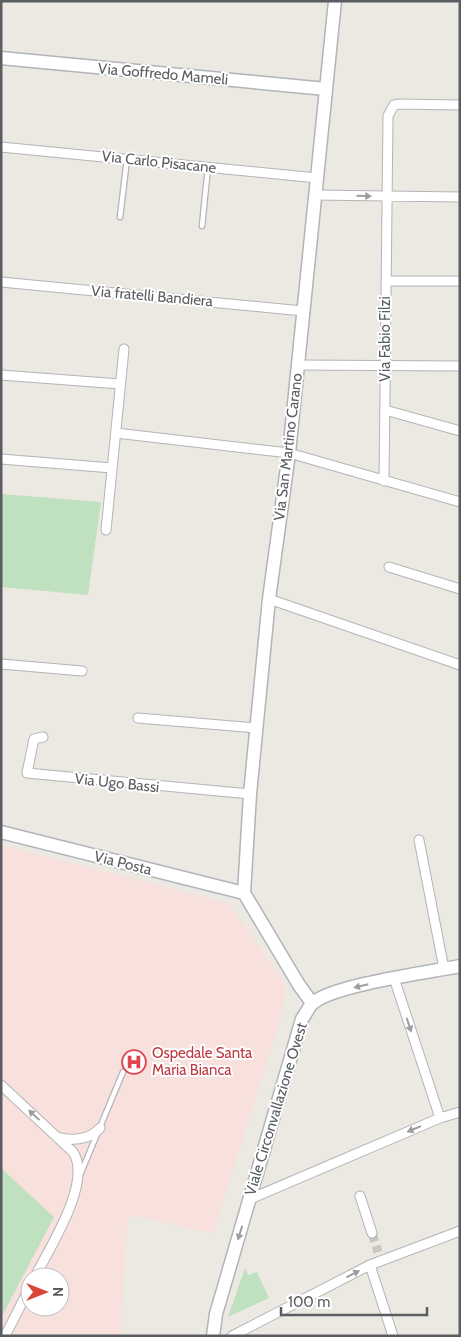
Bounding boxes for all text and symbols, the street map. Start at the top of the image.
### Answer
street label: Via Goffredo Mameli [97,59,229,89]
street label: Via Carlo Pisacane [101,147,217,177]
one-way arrow [356,193,372,201]
street label: Via fratelli Bandiera [90,282,214,310]
street label: Via Fabio Filzi [376,296,394,382]
street label: Via San Martino Carano [270,372,306,522]
street label: Via Ugo Bassi [74,770,160,796]
street label: Via Posta [92,847,154,879]
one-way arrow [353,983,368,991]
one-way arrow [406,1017,414,1032]
street label: Viale Circonvallazione Ovest [241,1020,311,1198]
place label: Ospedale Santa Maria Bianca [152,1044,253,1079]
hospital icon: Ospedale Santa Maria Bianca [121,1049,147,1075]
one-way arrow [28,1109,40,1121]
one-way arrow [407,1126,421,1134]
one-way arrow [235,1225,243,1240]
north arrow [20,1267,70,1317]
one-way arrow [346,1270,360,1278]
scale bar [281,1284,427,1316]
text: N [49,1287,67,1297]
text: 100 m [288,1293,330,1311]

